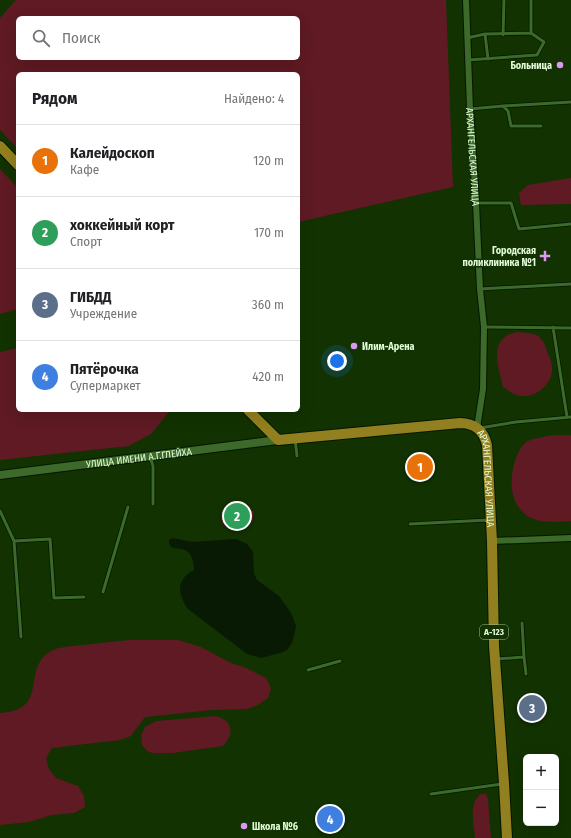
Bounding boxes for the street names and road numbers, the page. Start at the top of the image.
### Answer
street label: АРХАНГЕЛЬСКАЯ УЛИЦА [463,107,481,207]
street label: АРХАНГЕЛЬСКАЯ УЛИЦА [474,427,496,528]
street label: УЛИЦА ИМЕНИ А.Г.ГЛЕЙХА [85,446,193,471]
road number: А-123 [480,625,508,639]

